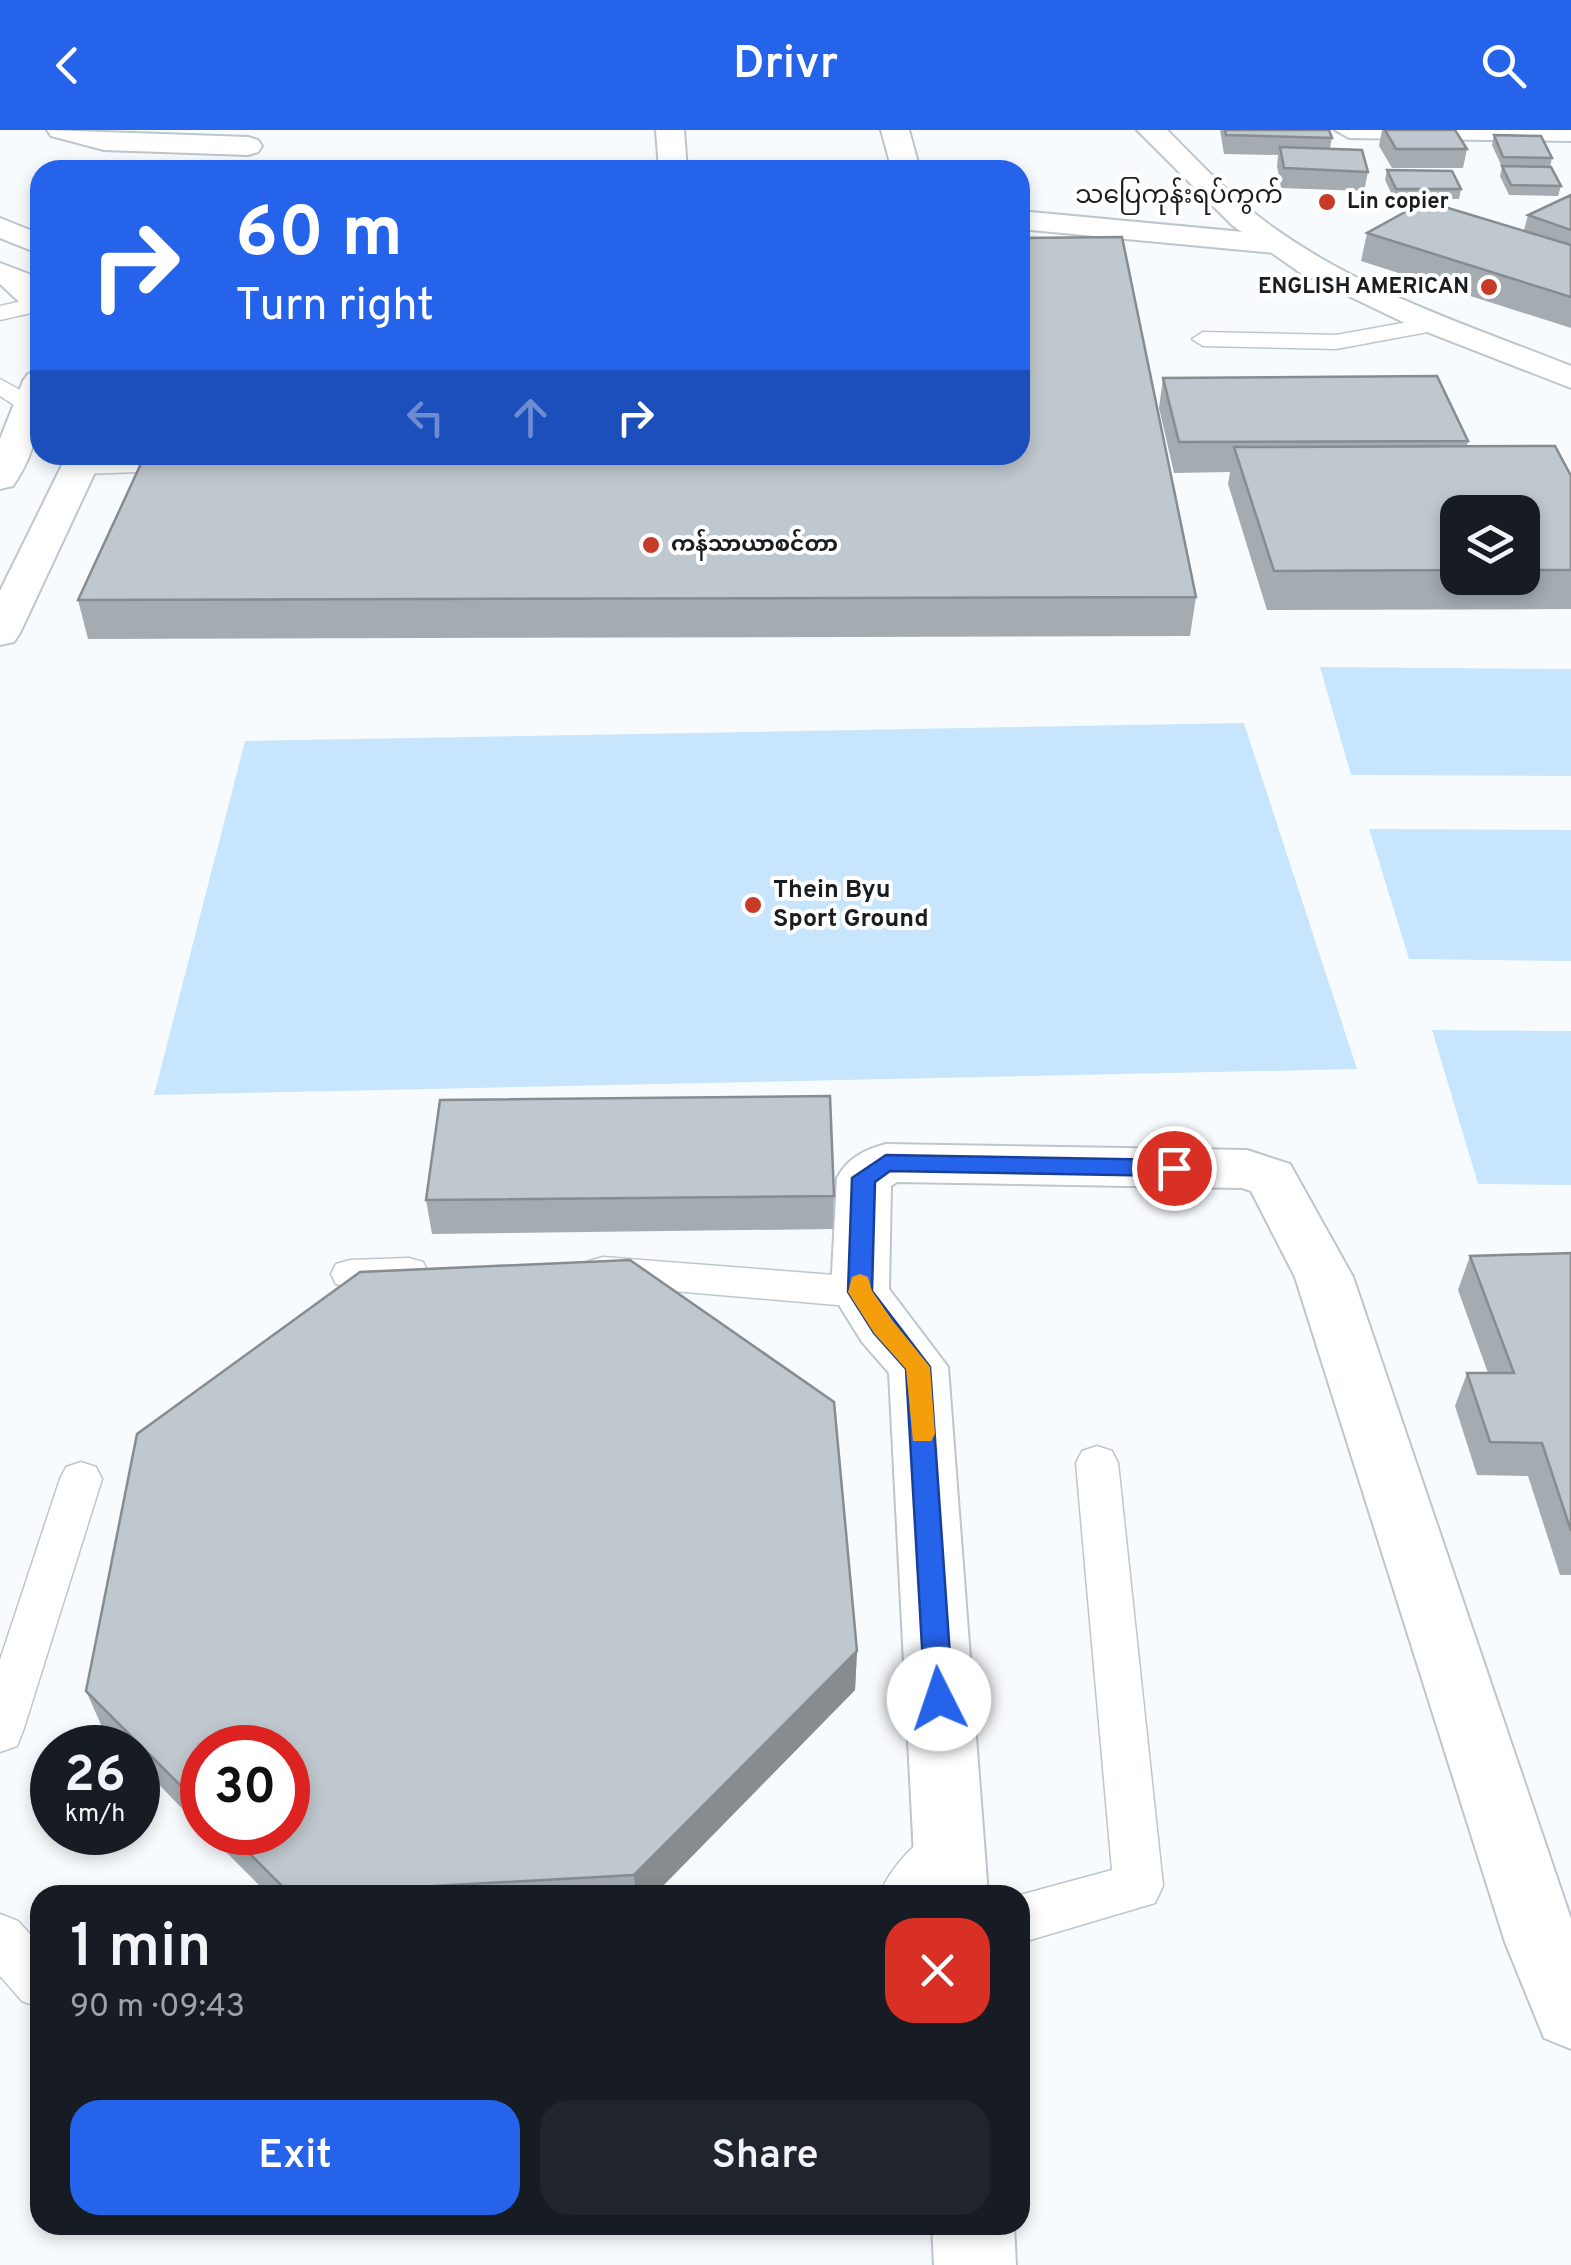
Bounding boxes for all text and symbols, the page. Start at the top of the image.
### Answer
text: Drivr [733,37,838,94]
icon: back [40,38,95,93]
icon: search [1476,38,1531,93]
district label: သပြေကုန်းရပ်ကွက် [1075,177,1283,215]
place label: Lin copier [1347,189,1449,216]
marker: Lin copier [1316,191,1338,213]
text: 60 m [235,192,403,281]
icon: right [70,200,200,330]
place label: ENGLISH AMERICAN [1258,274,1469,301]
marker: ENGLISH AMERICAN [1478,276,1500,298]
text: Turn right [235,279,434,336]
icon: left [398,390,453,445]
icon: ahead [503,390,558,445]
icon: right [608,390,663,445]
map controls [1440,495,1540,595]
button: layers [1440,495,1540,595]
place label: ကန်သာယာစင်တာ [671,528,838,561]
marker: ကန်သာယာစင်တာ [640,534,662,556]
place label: Thein Byu Sport Ground [773,875,929,936]
marker: Thein Byu Sport Ground [742,894,764,916]
pin [1132,1126,1217,1211]
icon: arrive [1147,1141,1202,1196]
position arrow [887,1647,991,1751]
speed limit sign: 30 [180,1725,310,1855]
text: 26 [64,1746,126,1809]
text: km/h [65,1799,125,1831]
text: 1 min [70,1912,211,1988]
button: close [885,1918,990,2023]
text: 90 m · 09:43 [70,1988,245,2028]
button: Exit [70,2100,520,2215]
button: Share [540,2100,990,2215]

